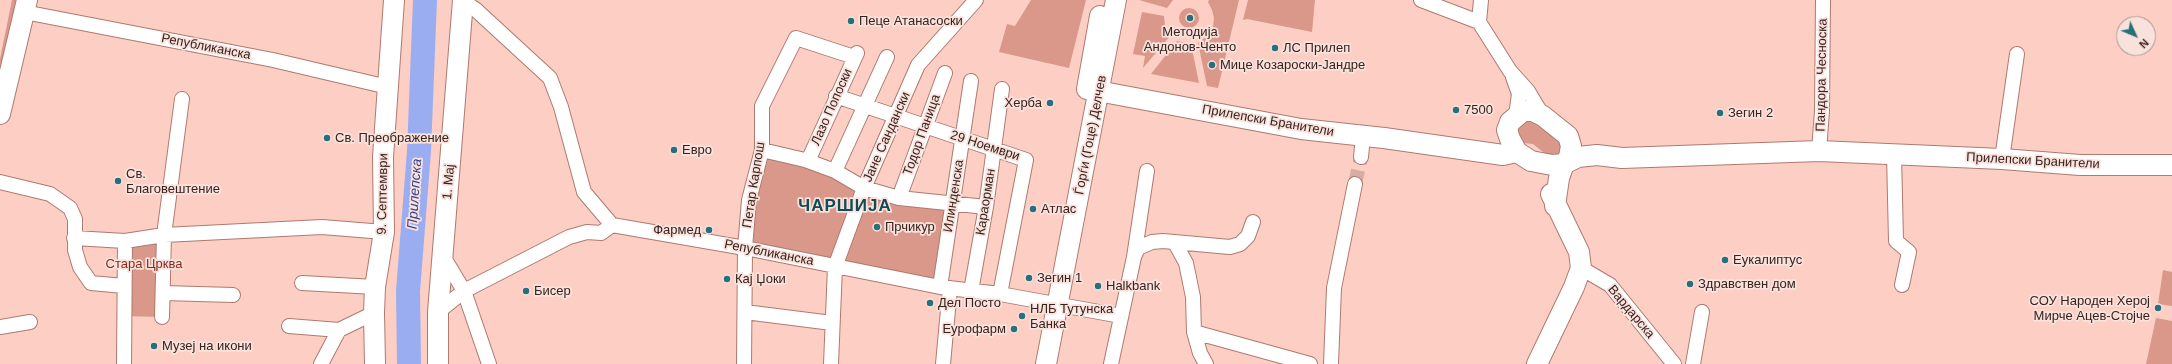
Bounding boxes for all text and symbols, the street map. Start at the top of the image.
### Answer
place label: Пеце Атанасоски [859,13,963,29]
marker: Методија Андонов-Ченто [1185,13,1195,23]
marker: Пеце Атанасоски [846,16,856,26]
north arrow [2116,16,2156,56]
street label: Пандора Чесноска [1813,18,1831,132]
place label: Методија Андонов-Ченто [1144,24,1236,55]
street label: Републиканска [160,31,252,63]
text: N [2137,37,2151,51]
place label: ЛС Прилеп [1283,40,1350,56]
marker: ЛС Прилеп [1270,43,1280,53]
place label: Мице Козароски-Јандре [1220,57,1365,73]
marker: Мице Козароски-Јандре [1207,60,1217,70]
street label: Лазо Попоски [808,66,856,148]
street label: Ѓорѓи (Гоце) Делчев [1072,74,1110,196]
street label: Јане Сандански [860,89,914,185]
street label: Тодор Паница [900,92,944,178]
place label: Херба [1004,95,1042,111]
marker: Херба [1045,98,1055,108]
street label: Прилепски Бранители [1201,102,1335,140]
place label: 7500 [1464,102,1493,118]
marker: 7500 [1451,105,1461,115]
place label: Зегин 2 [1728,105,1773,121]
marker: Зегин 2 [1715,108,1725,118]
street label: 29 Ноември [948,127,1022,165]
place label: Св. Преображение [335,130,449,146]
marker: Св. Преображение [322,133,332,143]
street label: Петар Карпош [740,141,768,229]
place label: Евро [682,142,712,158]
marker: Евро [669,145,679,155]
street label: Прилепски Бранители [1966,150,2100,172]
street label: 9. Септември [374,153,392,235]
water label: Прилепска [404,158,426,230]
street label: Илинденска [941,159,967,233]
street label: 1. Мај [440,164,458,200]
place label: Св. Благовештение [126,166,220,197]
street label: Караорман [973,168,999,236]
marker: Св. Благовештение [113,176,123,186]
district label: ЧАРШИЈА [798,196,892,216]
place label: Атлас [1041,201,1076,217]
marker: Атлас [1028,204,1038,214]
place label: Прчикур [885,219,935,235]
place label: Фармед [653,222,701,238]
marker: Прчикур [872,222,882,232]
marker: Фармед [704,225,714,235]
street label: Републиканска [723,237,815,269]
place label: Еукалиптус [1733,252,1802,268]
marker: Еукалиптус [1720,255,1730,265]
park label: Стара Црква [105,256,183,272]
place label: Зегин 1 [1037,270,1082,286]
place label: Кај Џоки [735,271,786,287]
marker: Зегин 1 [1024,273,1034,283]
marker: Кај Џоки [722,274,732,284]
place label: Здравствен дом [1698,276,1796,292]
place label: Halkbank [1106,278,1160,294]
marker: Здравствен дом [1685,279,1695,289]
marker: Halkbank [1093,281,1103,291]
street label: Вардарска [1604,282,1658,342]
place label: Бисер [534,283,571,299]
marker: Бисер [521,286,531,296]
place label: СОУ Народен Херој Мирче Ацев-Стојче [2030,293,2150,324]
place label: Дел Посто [938,295,1001,311]
marker: Дел Посто [925,298,935,308]
place label: НЛБ Тутунска Банка [1030,301,1113,332]
marker: СОУ Народен Херој Мирче Ацев-Стојче [2153,303,2163,313]
marker: НЛБ Тутунска Банка [1017,311,1027,321]
place label: Еурофарм [942,321,1006,337]
marker: Еурофарм [1009,324,1019,334]
place label: Музеј на икони [162,338,252,354]
marker: Музеј на икони [149,341,159,351]

